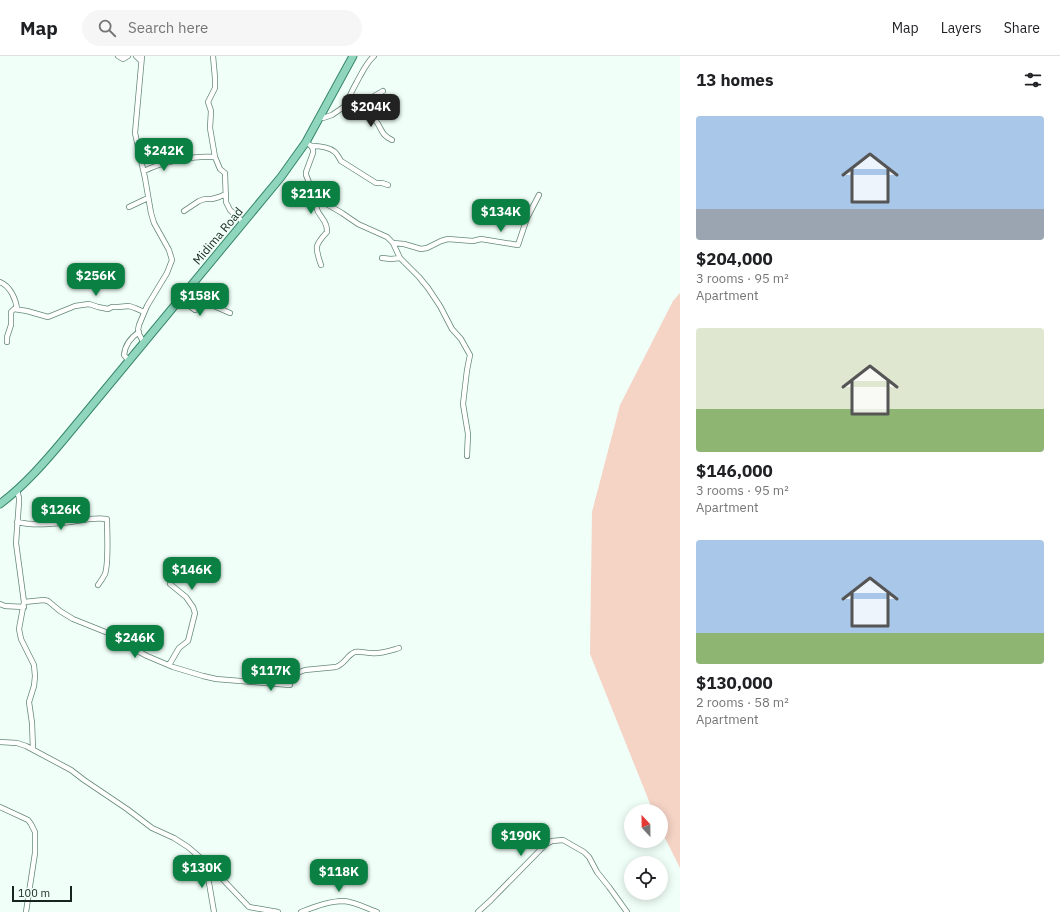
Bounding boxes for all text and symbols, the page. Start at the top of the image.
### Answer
search box [82,10,362,46]
text: Map [20,16,58,40]
icon: search [96,17,118,39]
text: Search here [128,18,208,37]
text: Map [892,19,919,37]
text: Layers [941,19,982,37]
text: Share [1004,19,1040,37]
text: 13 homes [696,69,773,91]
icon: filters [1022,69,1044,91]
pin: $204K [343,94,399,128]
text: $204K [351,98,391,115]
pin: $242K [136,138,192,172]
text: $242K [144,142,184,159]
icon: home [834,142,906,214]
pin: $211K [283,181,339,215]
text: $211K [291,185,331,202]
pin: $134K [473,199,529,233]
text: $134K [481,203,521,220]
street label: Midima Road [189,204,246,267]
text: $204,000 [696,248,773,270]
pin: $256K [68,263,124,297]
text: $256K [76,267,116,284]
text: 3 rooms · 95 m² [696,270,789,287]
pin: $158K [172,283,228,317]
text: $158K [180,287,220,304]
text: Apartment [696,287,759,304]
icon: home [834,354,906,426]
text: $146,000 [696,460,773,482]
text: 3 rooms · 95 m² [696,482,789,499]
pin: $126K [33,497,89,531]
text: Apartment [696,499,759,516]
text: $126K [41,501,81,518]
pin: $146K [164,557,220,591]
text: $146K [172,561,212,578]
icon: home [834,566,906,638]
pin: $246K [107,625,163,659]
text: $246K [115,629,155,646]
pin: $117K [243,658,299,692]
text: $117K [251,662,291,679]
text: $130,000 [696,672,773,694]
text: 2 rooms · 58 m² [696,694,789,711]
text: Apartment [696,711,759,728]
north arrow [624,804,668,848]
map controls [624,804,668,900]
pin: $190K [493,823,549,857]
text: $190K [501,827,541,844]
pin: $130K [174,855,230,889]
button: locate [624,856,668,900]
text: $130K [182,859,222,876]
pin: $118K [311,859,367,893]
text: $118K [319,863,359,880]
scale bar [12,884,72,903]
text: 100 m [18,886,50,900]

